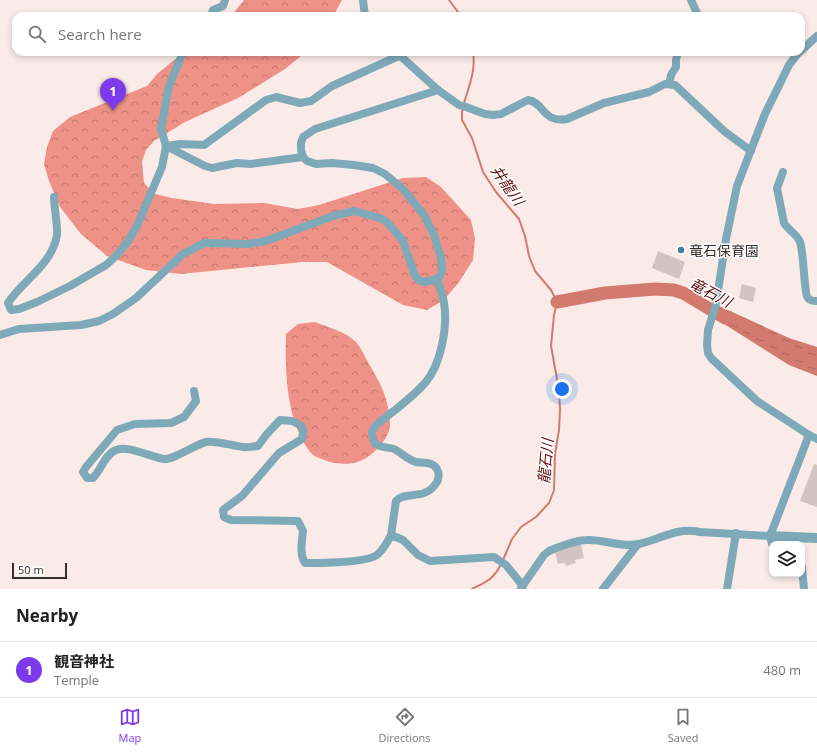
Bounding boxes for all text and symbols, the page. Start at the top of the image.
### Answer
search box [12,12,805,56]
icon: search [26,23,48,45]
text: Search here [58,24,142,44]
pin: 1 [100,78,126,111]
water label: 井龍川 [487,161,530,211]
place label: 竜石保育園 [689,241,759,260]
marker: 竜石保育園 [676,245,686,255]
water label: 竜石川 [686,273,737,312]
your location [552,379,572,399]
water label: 龍石川 [533,436,557,484]
map controls [769,541,805,577]
button: layers [769,541,805,577]
scale bar [12,561,67,580]
text: 50 m [18,562,44,577]
text: Nearby [16,604,78,627]
text: 観音神社 [54,651,114,671]
text: 1 [25,661,33,679]
text: 480 m [763,661,801,679]
text: Temple [54,671,99,689]
tab: Map [119,706,141,745]
tab: Directions [379,706,431,745]
tab: Saved [668,706,698,745]

